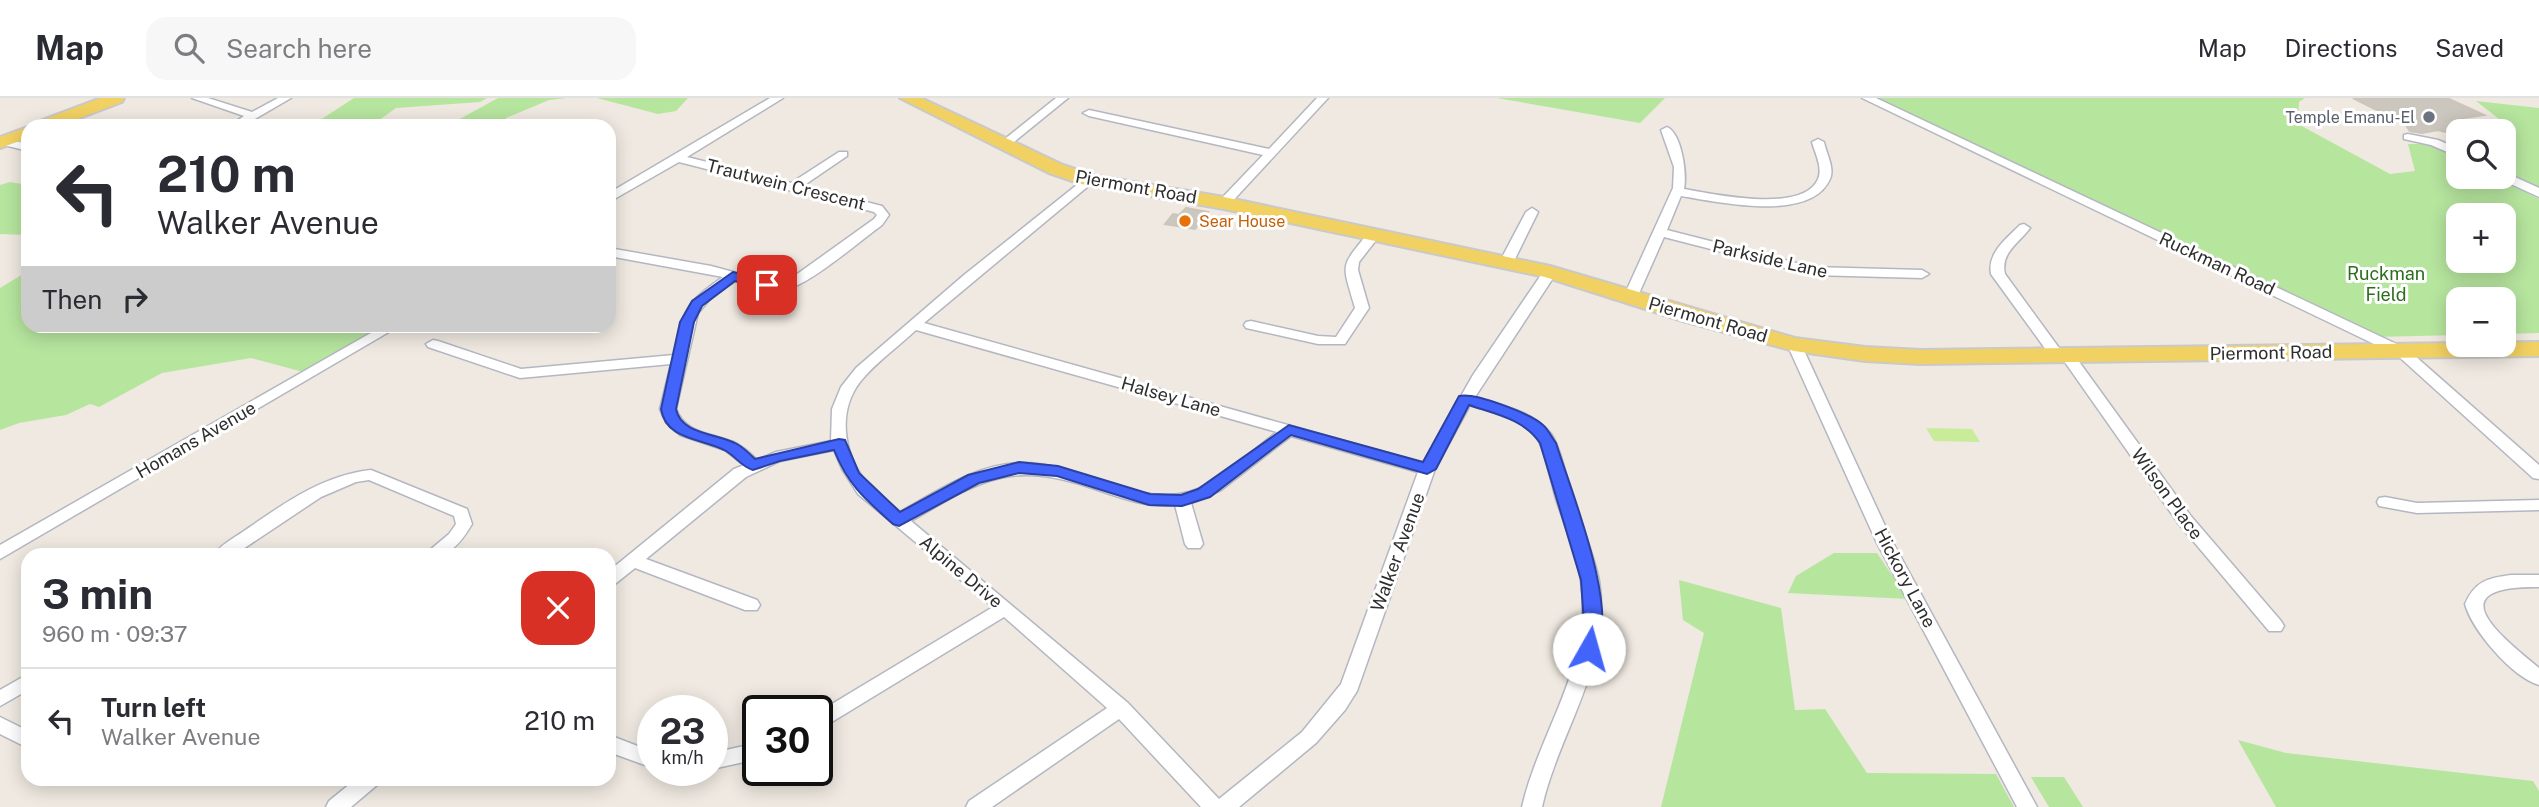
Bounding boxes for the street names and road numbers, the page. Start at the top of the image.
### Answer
street label: Trautwein Crescent [704,155,868,214]
street label: Piermont Road [1074,165,1198,208]
street label: Ruckman Road [2156,228,2278,300]
street label: Parkside Lane [1710,235,1830,282]
street label: Piermont Road [1646,292,1770,347]
street label: Piermont Road [2209,341,2333,364]
street label: Halsey Lane [1119,372,1223,421]
street label: Homans Avenue [132,397,259,482]
street label: Wilson Place [2127,444,2208,543]
street label: Walker Avenue [1366,490,1429,614]
street label: Hickory Lane [1870,524,1940,631]
street label: Alpine Drive [916,531,1007,612]

